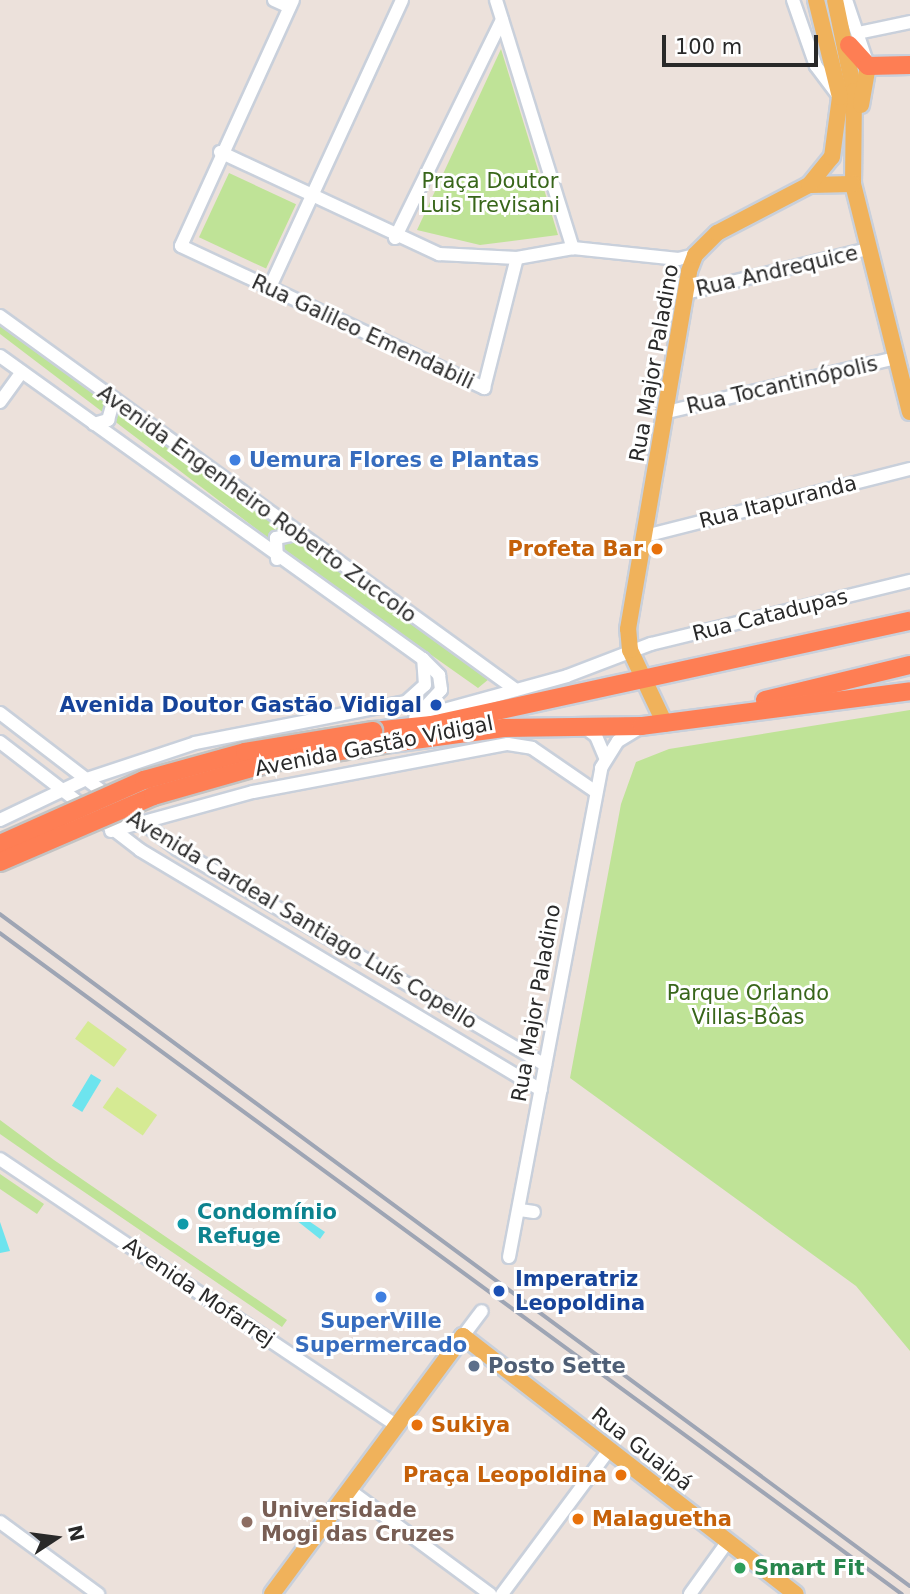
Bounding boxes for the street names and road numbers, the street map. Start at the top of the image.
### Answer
street label: Rua Andrequice [694,240,860,302]
street label: Rua Major Paladino [624,262,684,464]
street label: Rua Galileo Emendabili [248,269,478,395]
street label: Rua Tocantinópolis [684,351,880,419]
street label: Avenida Engenheiro Roberto Zuccolo [93,380,421,628]
street label: Rua Itapuranda [697,470,859,534]
street label: Rua Catadupas [690,584,850,646]
street label: Avenida Gastão Vidigal [253,711,495,781]
street label: Avenida Cardeal Santiago Luís Copello [123,805,481,1035]
street label: Rua Major Paladino [506,902,566,1104]
street label: Avenida Mofarrej [119,1232,279,1352]
street label: Rua Guaipá [587,1402,697,1496]

